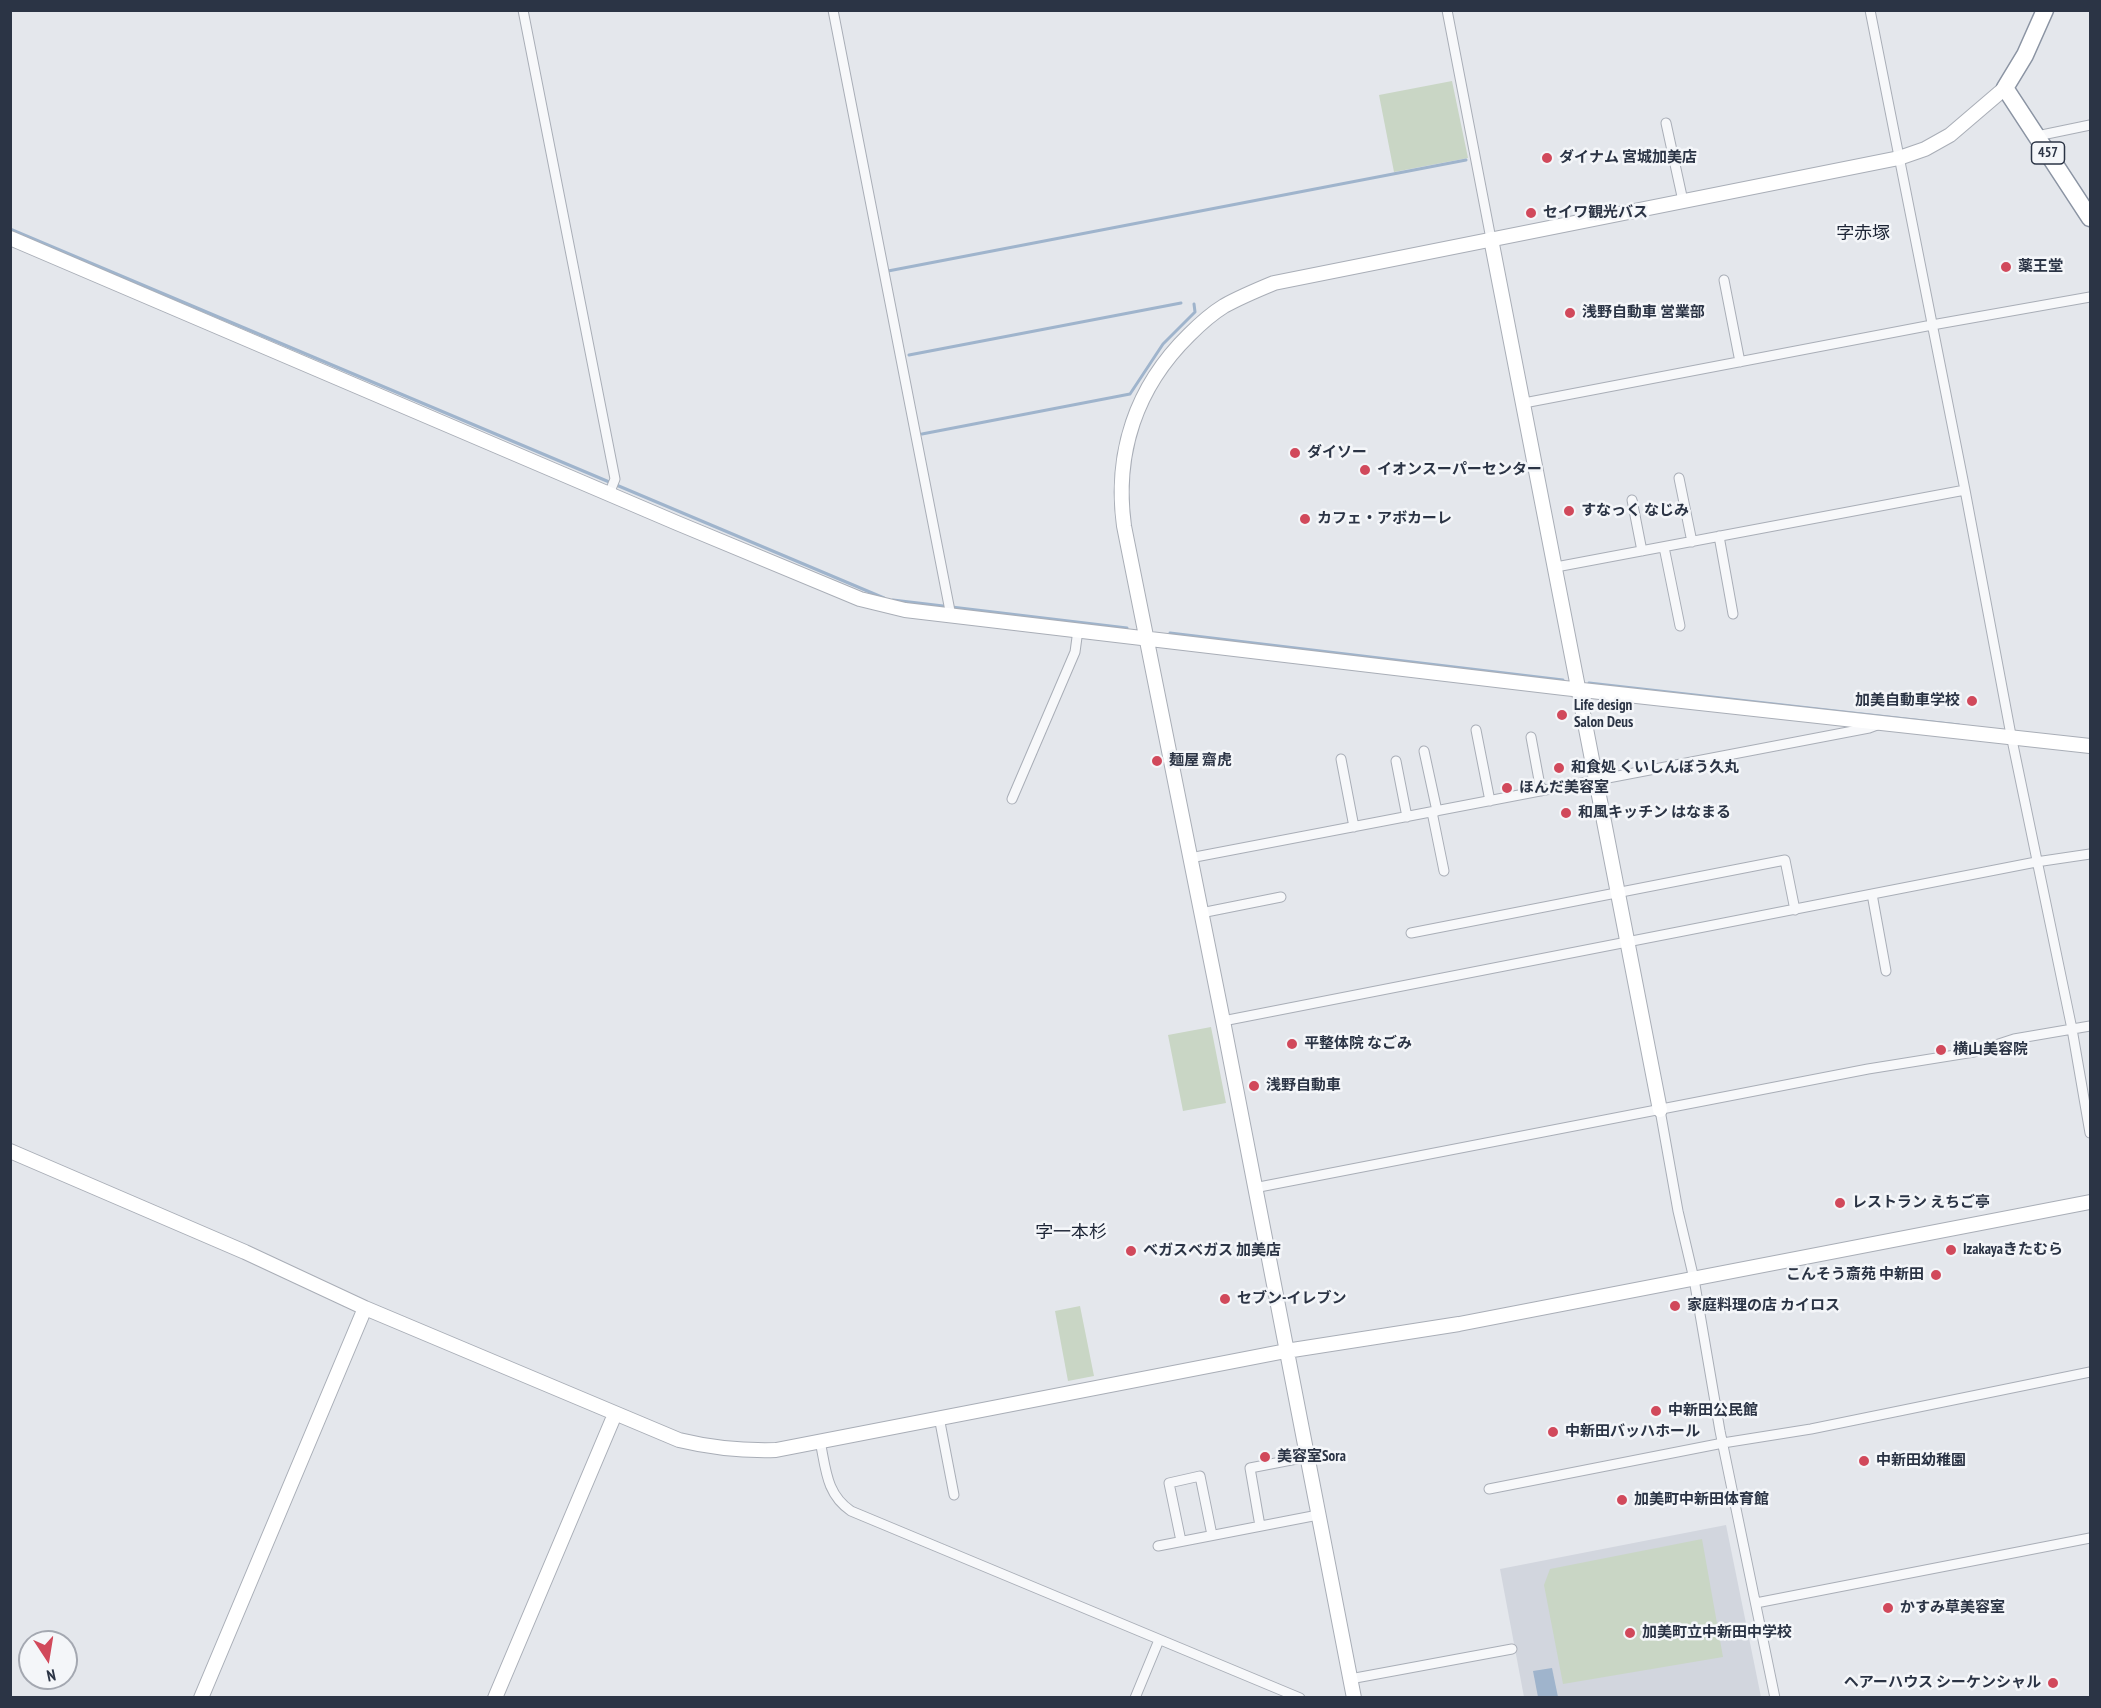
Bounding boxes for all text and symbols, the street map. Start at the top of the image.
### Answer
road number: 457 [2032,142,2064,164]
place label: ダイナム 宮城加美店 [1559,149,1697,167]
marker: ダイナム 宮城加美店 [1540,151,1554,165]
place label: セイワ観光バス [1543,204,1648,222]
marker: セイワ観光バス [1524,206,1538,220]
district label: 字赤塚 [1836,223,1890,245]
place label: 薬王堂 [2018,258,2063,276]
marker: 薬王堂 [1999,260,2013,274]
place label: 浅野自動車 営業部 [1582,304,1705,322]
marker: 浅野自動車 営業部 [1563,306,1577,320]
place label: ダイソー [1307,444,1367,462]
marker: ダイソー [1288,446,1302,460]
place label: イオンスーパーセンター [1377,461,1542,479]
marker: イオンスーパーセンター [1358,463,1372,477]
place label: すなっく なじみ [1581,502,1689,520]
marker: すなっく なじみ [1562,504,1576,518]
place label: カフェ・アボカーレ [1317,510,1452,528]
marker: カフェ・アボカーレ [1298,512,1312,526]
place label: 加美自動車学校 [1855,692,1960,710]
marker: 加美自動車学校 [1965,694,1979,708]
place label: Life design Salon Deus [1574,697,1633,732]
marker: Life design Salon Deus [1555,708,1569,722]
place label: 麺屋 齋虎 [1169,752,1232,770]
marker: 麺屋 齋虎 [1150,754,1164,768]
place label: 和食処 くいしんぼう久丸 [1571,759,1739,777]
marker: 和食処 くいしんぼう久丸 [1552,761,1566,775]
place label: ほんだ美容室 [1519,779,1609,797]
marker: ほんだ美容室 [1500,781,1514,795]
place label: 和風キッチン はなまる [1578,804,1731,822]
marker: 和風キッチン はなまる [1559,806,1573,820]
place label: 平整体院 なごみ [1304,1035,1412,1053]
marker: 平整体院 なごみ [1285,1037,1299,1051]
place label: 横山美容院 [1953,1041,2028,1059]
marker: 横山美容院 [1934,1043,1948,1057]
place label: 浅野自動車 [1266,1077,1341,1095]
marker: 浅野自動車 [1247,1079,1261,1093]
place label: レストラン えちご亭 [1852,1194,1990,1212]
marker: レストラン えちご亭 [1833,1196,1847,1210]
district label: 字一本杉 [1035,1222,1107,1244]
place label: Izakayaきたむら [1963,1241,2063,1259]
place label: ベガスベガス 加美店 [1143,1242,1281,1260]
marker: Izakayaきたむら [1944,1243,1958,1257]
marker: ベガスベガス 加美店 [1124,1244,1138,1258]
place label: こんそう斎苑 中新田 [1786,1266,1924,1284]
marker: こんそう斎苑 中新田 [1929,1268,1943,1282]
place label: セブン-イレブン [1237,1290,1346,1308]
marker: セブン-イレブン [1218,1292,1232,1306]
place label: 家庭料理の店 カイロス [1687,1297,1840,1315]
marker: 家庭料理の店 カイロス [1668,1299,1682,1313]
place label: 中新田公民館 [1668,1402,1758,1420]
marker: 中新田公民館 [1649,1404,1663,1418]
place label: 中新田バッハホール [1565,1423,1700,1441]
marker: 中新田バッハホール [1546,1425,1560,1439]
place label: 美容室Sora [1277,1448,1346,1466]
marker: 美容室Sora [1258,1450,1272,1464]
place label: 中新田幼稚園 [1876,1452,1966,1470]
marker: 中新田幼稚園 [1857,1454,1871,1468]
place label: 加美町中新田体育館 [1634,1491,1769,1509]
marker: 加美町中新田体育館 [1615,1493,1629,1507]
place label: かすみ草美容室 [1900,1599,2005,1617]
marker: かすみ草美容室 [1881,1601,1895,1615]
place label: 加美町立中新田中学校 [1642,1624,1792,1642]
marker: 加美町立中新田中学校 [1623,1626,1637,1640]
north arrow [18,1630,78,1690]
text: N [45,1665,58,1686]
place label: ヘアーハウス シーケンシャル [1844,1674,2041,1692]
marker: ヘアーハウス シーケンシャル [2046,1676,2060,1690]

